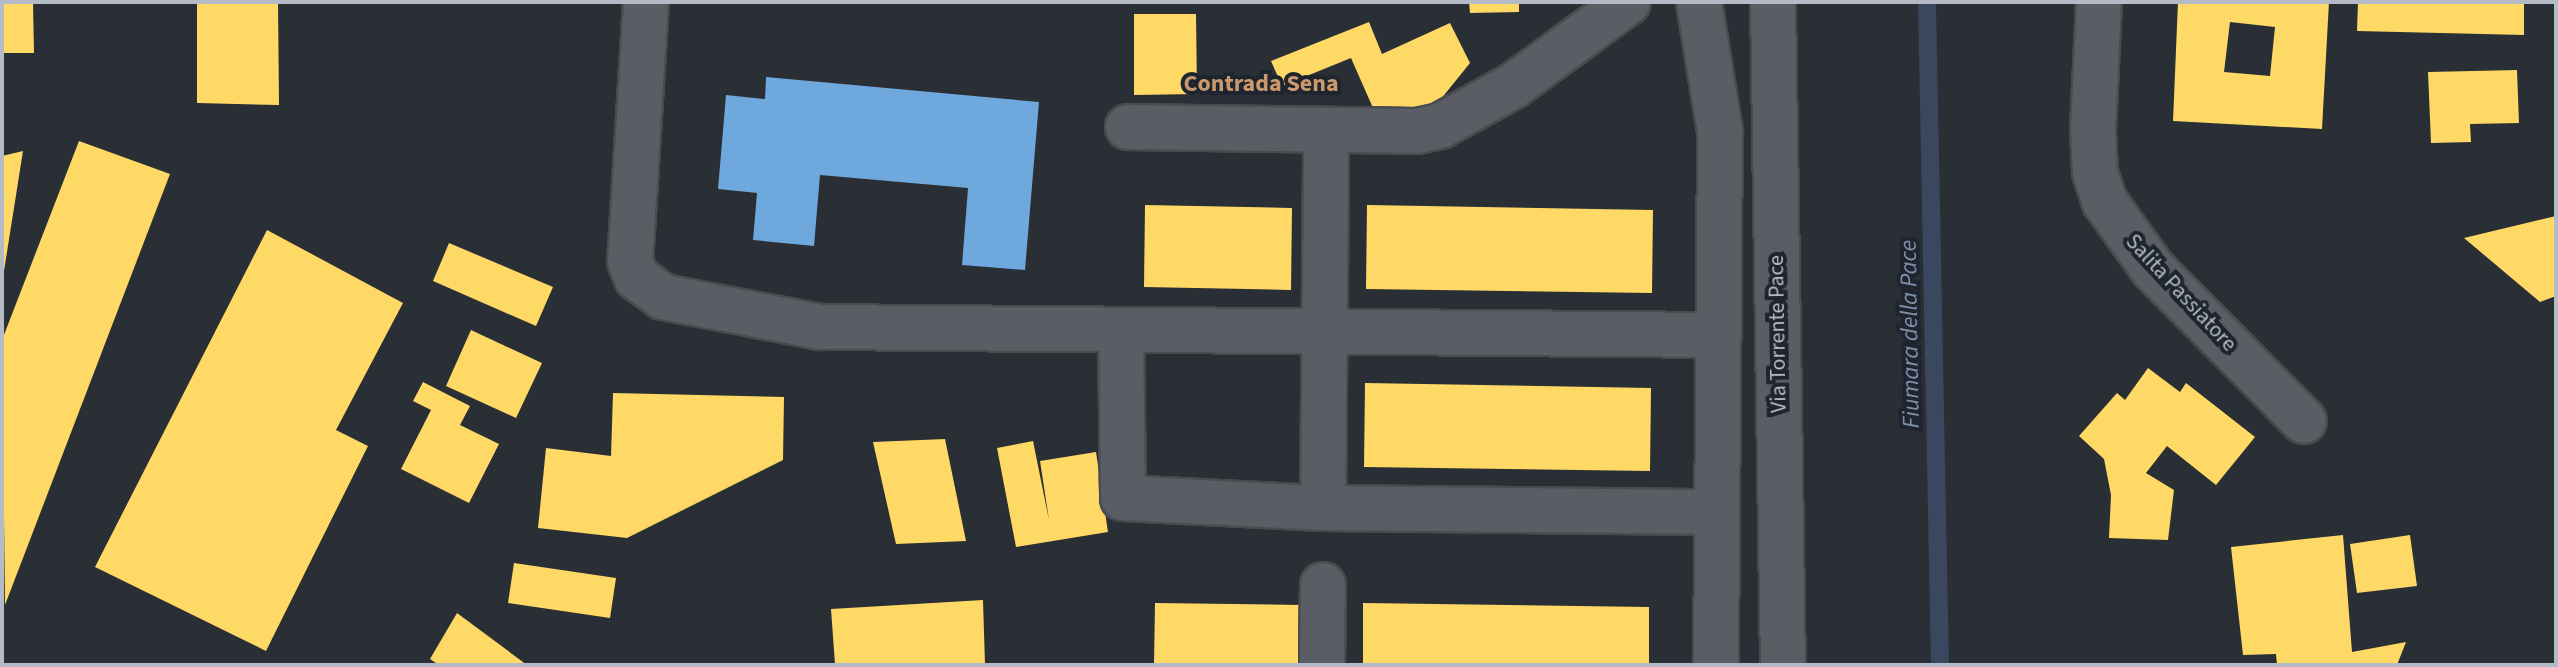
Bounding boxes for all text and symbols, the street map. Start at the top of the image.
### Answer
district label: Contrada Sena [1183,70,1339,98]
street label: Salita Passiatore [2120,229,2242,357]
water label: Fiumara della Pace [1894,240,1926,428]
street label: Via Torrente Pace [1763,255,1793,413]

